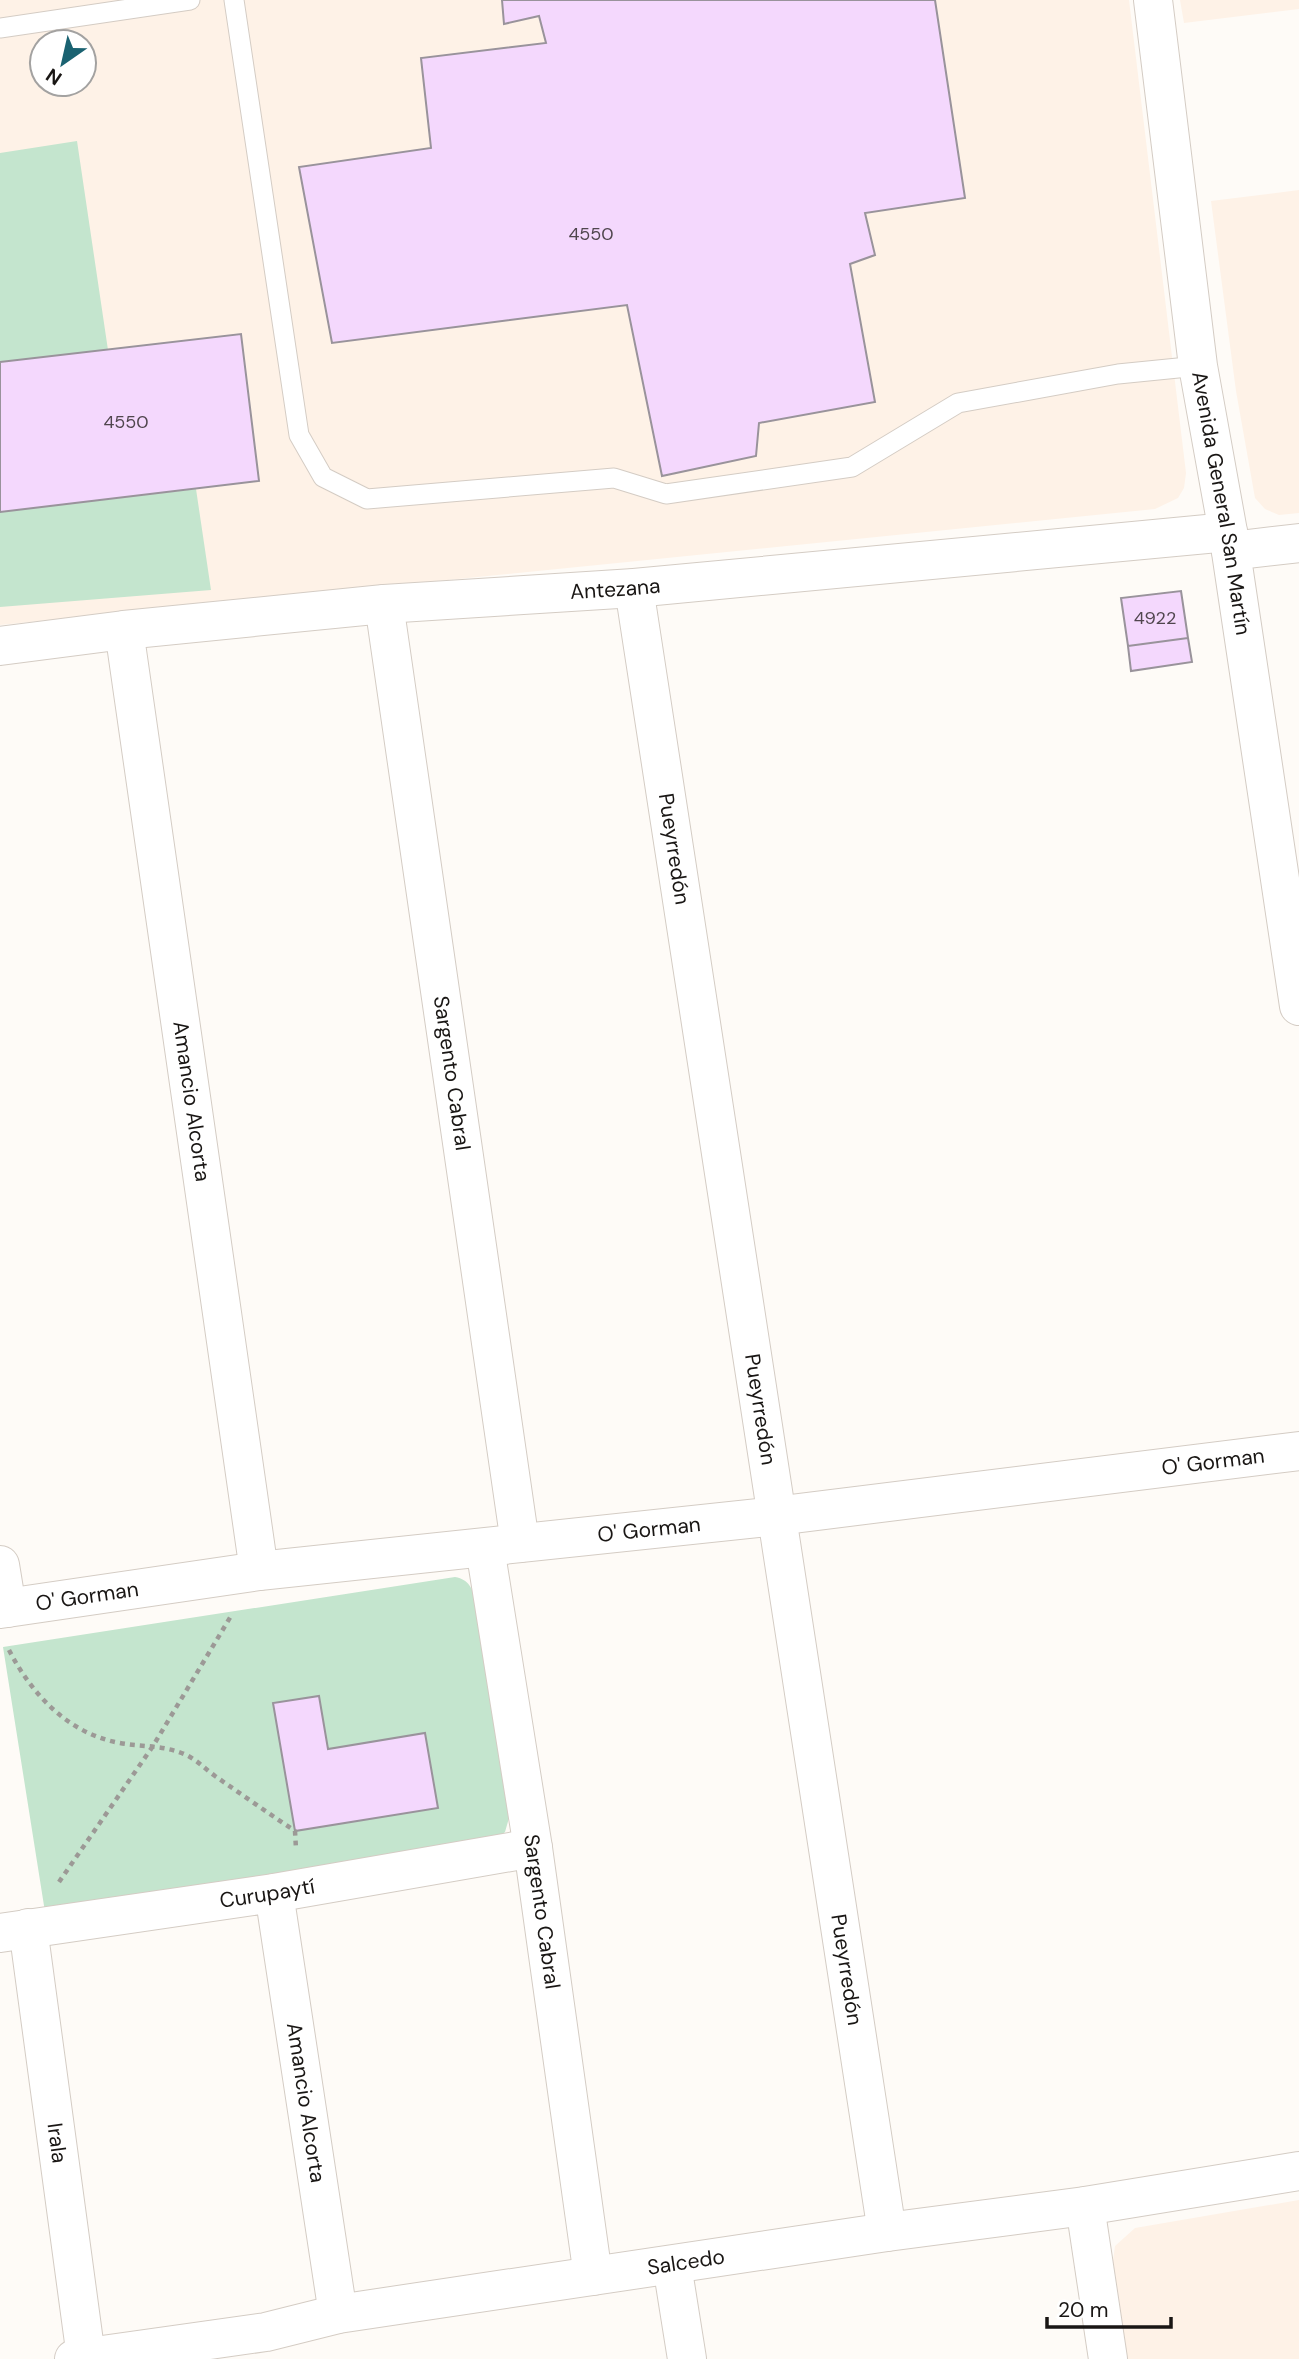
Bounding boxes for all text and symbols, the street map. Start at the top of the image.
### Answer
north arrow [28,28,98,98]
text: N [41,62,67,91]
house number: 4550 [568,222,614,246]
street label: Avenida General San Martín [1185,369,1257,637]
house number: 4550 [103,410,149,434]
street label: Antezana [569,572,662,606]
house number: 4922 [1134,606,1176,630]
street label: Pueyrredón [652,791,697,907]
street label: Sargento Cabral [427,994,477,1152]
street label: Amancio Alcorta [166,1019,217,1183]
street label: Pueyrredón [738,1352,783,1467]
street label: O' Gorman [1160,1441,1266,1482]
street label: O' Gorman [596,1510,702,1549]
street label: O' Gorman [34,1575,140,1618]
street label: Sargento Cabral [517,1832,567,1991]
street label: Curupaytí [218,1872,317,1915]
street label: Pueyrredón [824,1912,869,2027]
street label: Amancio Alcorta [280,2020,332,2185]
street label: Irala [41,2121,74,2165]
street label: Salcedo [645,2242,727,2282]
scale bar [1047,2286,1171,2330]
text: 20 m [1058,2296,1109,2324]

